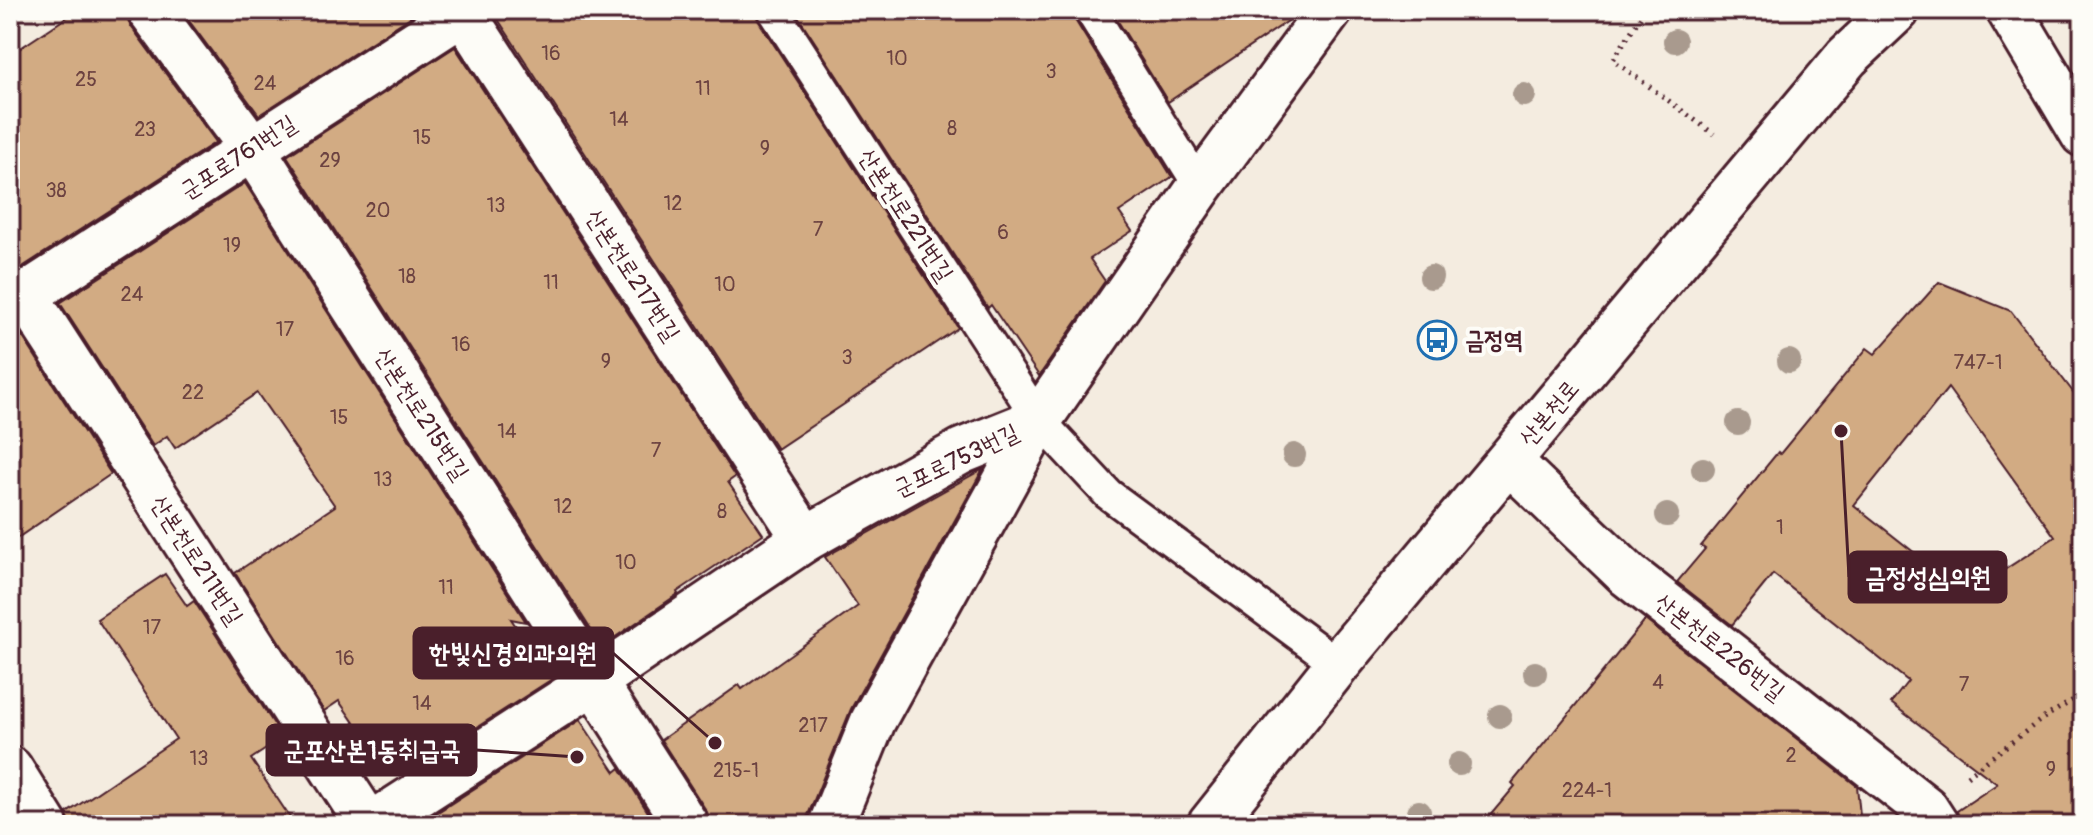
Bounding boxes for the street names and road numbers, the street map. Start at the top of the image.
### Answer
street label: 군포로761번길 [175,109,302,206]
street label: 산본천로221번길 [852,144,959,287]
street label: 산본천로217번길 [579,204,686,347]
street label: 산본천로215번길 [368,343,475,486]
street label: 산본천로 [1513,374,1585,452]
street label: 군포로753번길 [889,418,1024,503]
street label: 산본천로211번길 [144,490,249,630]
street label: 산본천로226번길 [1649,588,1790,707]

